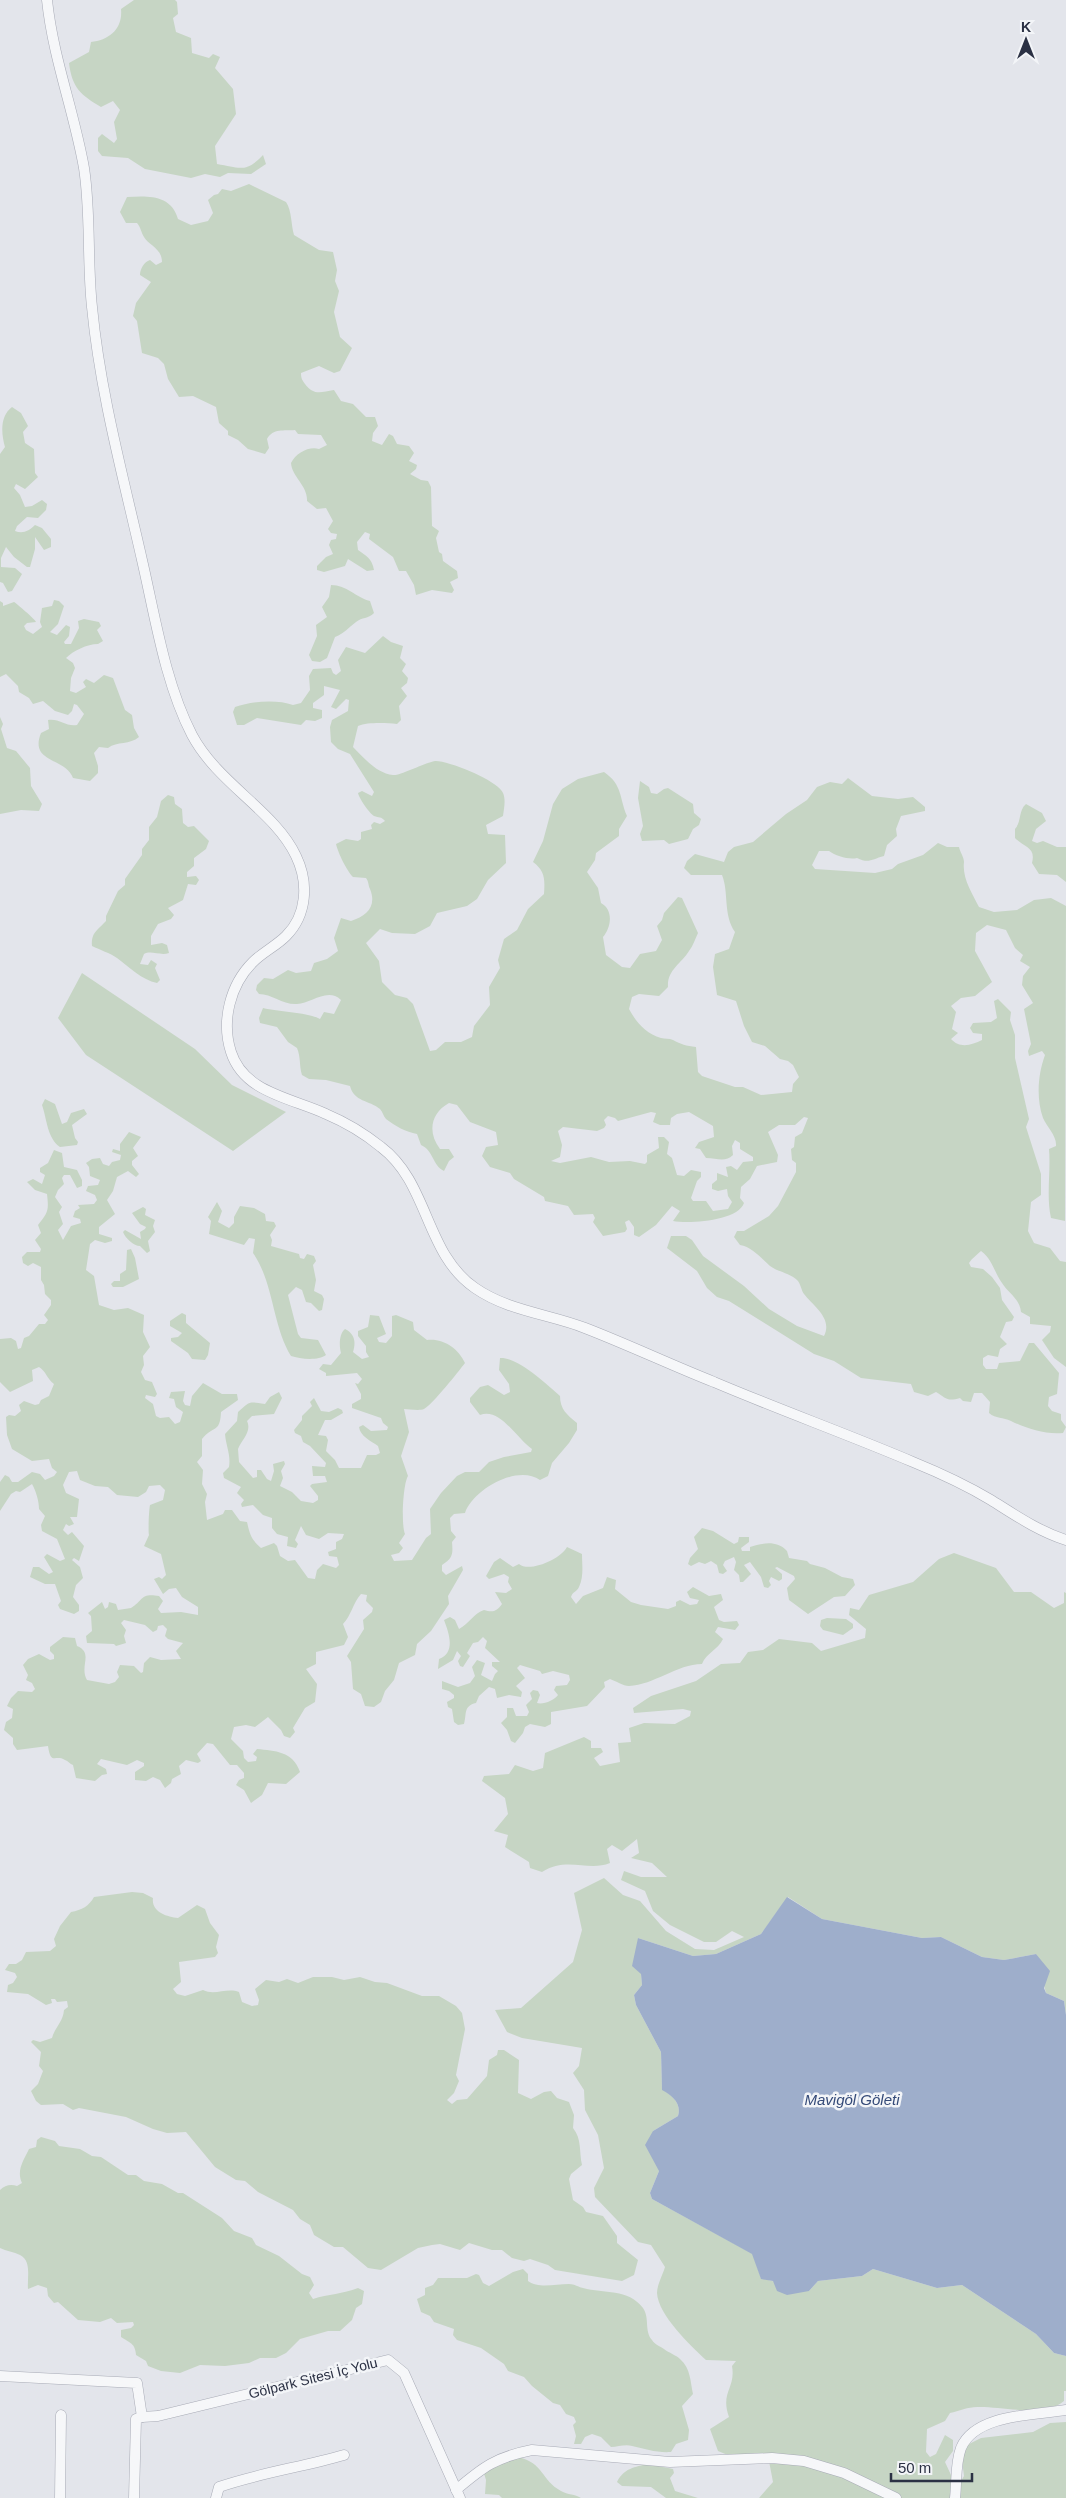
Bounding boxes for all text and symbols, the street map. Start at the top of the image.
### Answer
north arrow [1001,15,1051,65]
text: K [1021,19,1031,35]
water label: Mavigöl Göleti [804,2091,900,2108]
street label: Gölpark Sitesi İç Yolu [247,2353,379,2402]
scale bar [891,2450,972,2482]
text: 50 m [898,2459,931,2476]

